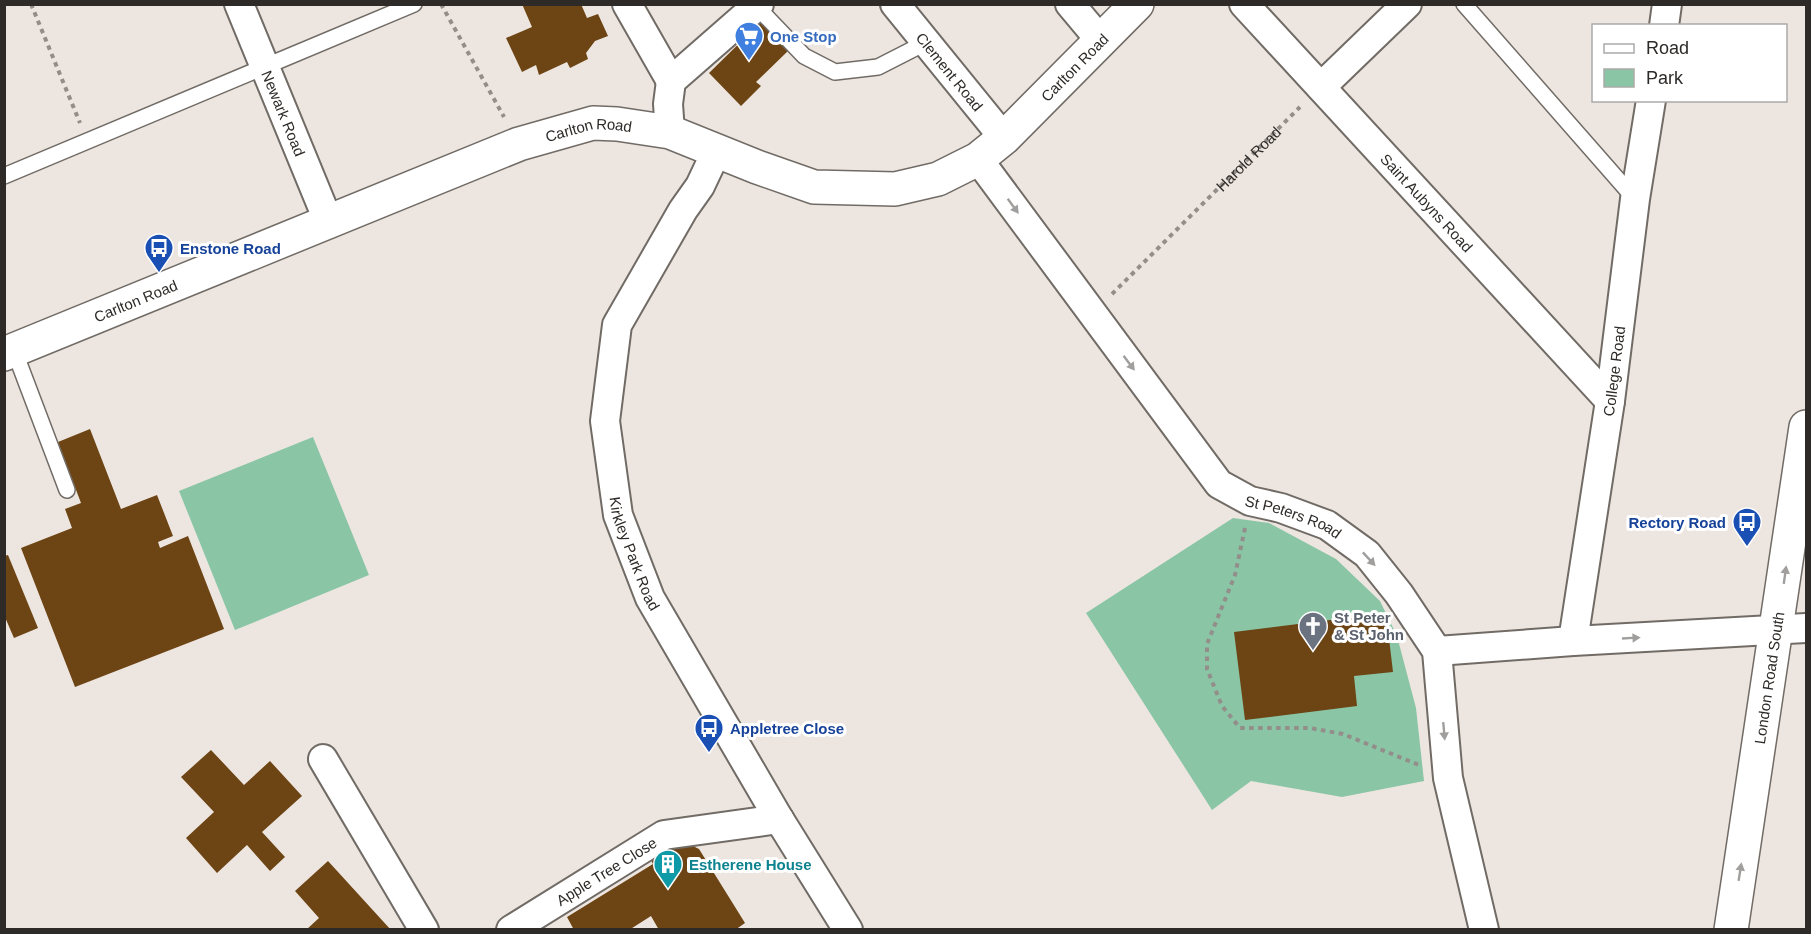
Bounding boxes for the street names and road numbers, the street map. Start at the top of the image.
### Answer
street label: Clement Road [913,29,987,114]
street label: Carlton Road [1037,30,1111,105]
street label: Newark Road [259,68,309,158]
street label: Carlton Road [543,114,633,145]
street label: Harold Road [1212,123,1284,194]
street label: Saint Aubyns Road [1377,150,1477,255]
street label: Carlton Road [91,276,180,325]
street label: College Road [1599,325,1628,417]
street label: St Peters Road [1243,492,1345,541]
street label: Kirkley Park Road [607,495,664,613]
street label: London Road South [1750,611,1787,745]
street label: Apple Tree Close [553,833,660,909]

